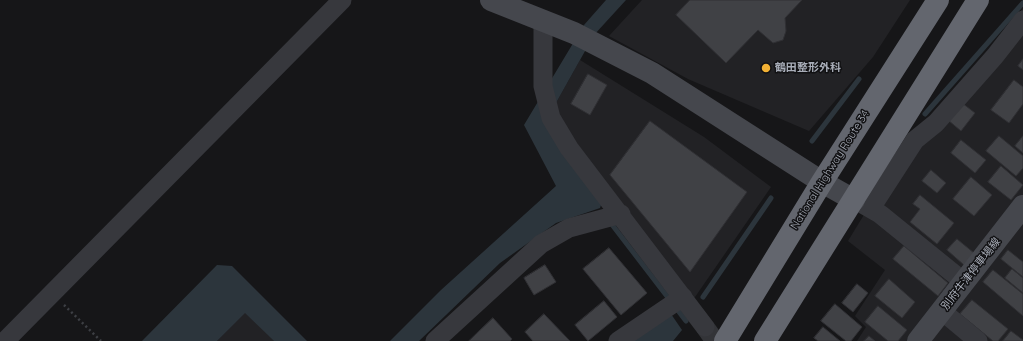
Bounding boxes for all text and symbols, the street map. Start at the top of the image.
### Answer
place label: 鶴田整形外科 [775,61,841,75]
marker: 鶴田整形外科 [760,62,772,74]
street label: National Highway Route 34 [788,108,872,232]
street label: 別府牛津停車場線 [939,235,1003,313]

